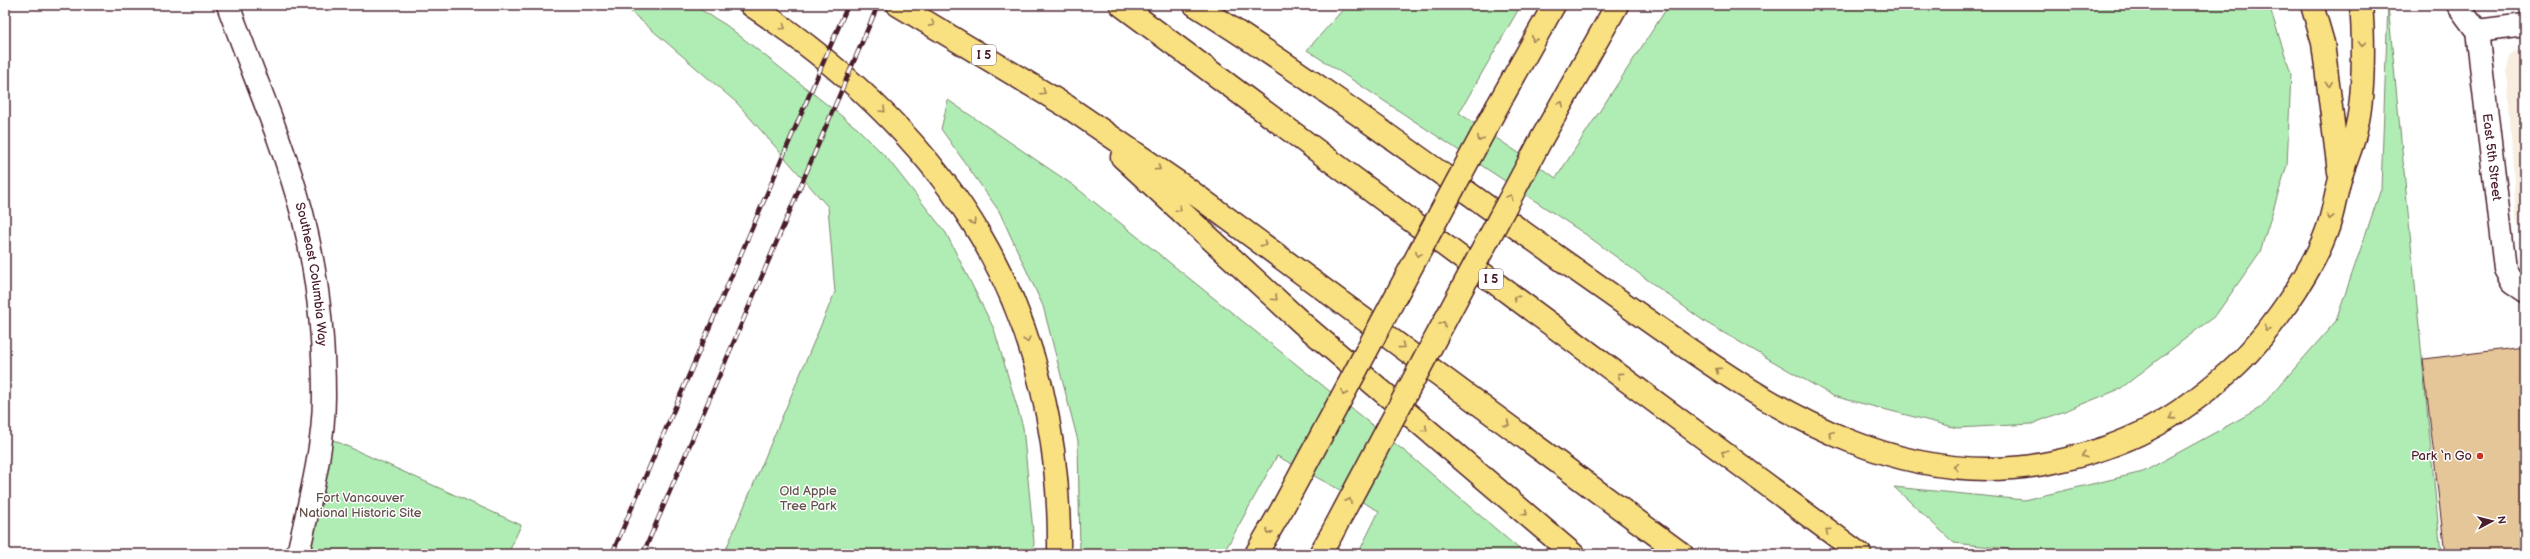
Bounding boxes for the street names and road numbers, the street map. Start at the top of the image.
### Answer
road number: I 5 [972,45,996,65]
street label: East 5th Street [2479,113,2505,202]
street label: Southeast Columbia Way [291,201,330,347]
road number: I 5 [1479,269,1503,289]

